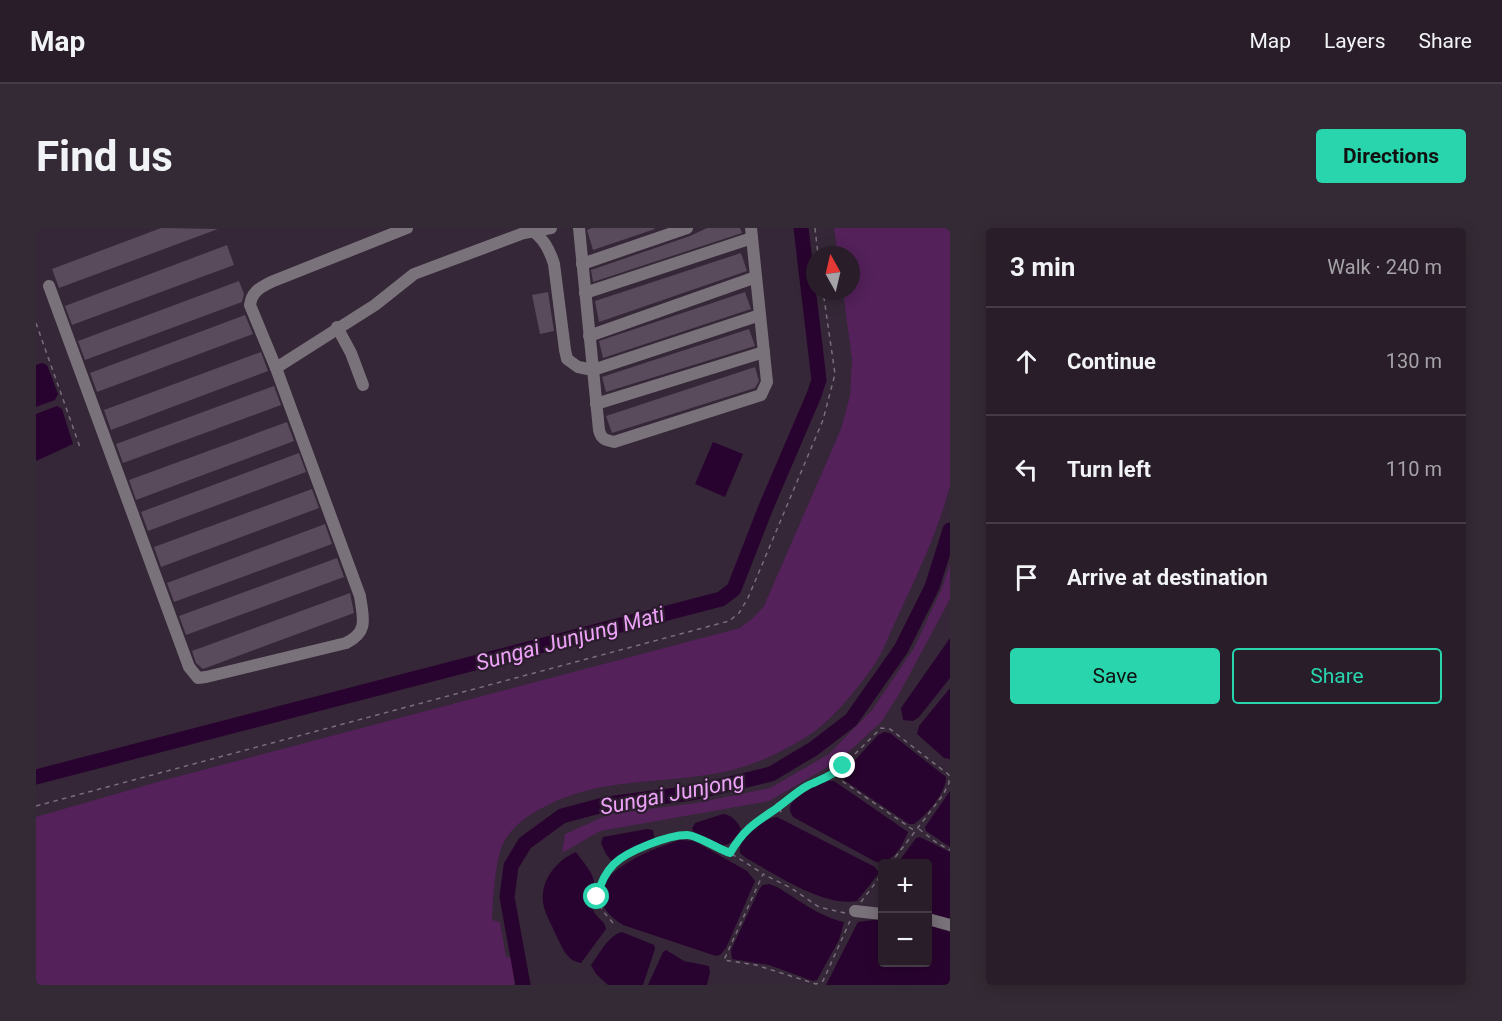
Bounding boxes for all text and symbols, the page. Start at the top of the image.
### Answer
text: Map [30,25,85,58]
text: Map [1249,29,1291,53]
text: Layers [1324,29,1385,53]
text: Share [1418,29,1472,53]
button: Directions [1316,129,1466,183]
text: Find us [36,132,173,181]
north arrow [806,246,860,300]
text: 3 min [1010,252,1075,282]
text: Walk · 240 m [1327,255,1442,279]
icon: ahead [1010,345,1043,378]
text: Continue [1067,349,1156,374]
text: 130 m [1386,349,1442,373]
icon: left [1010,453,1043,486]
text: Turn left [1067,457,1151,482]
text: 110 m [1386,457,1442,481]
icon: arrive [1010,561,1043,594]
text: Arrive at destination [1067,565,1268,590]
water label: Sungai Junjung Mati [473,601,668,676]
button: Save [1010,648,1220,704]
button: Share [1232,648,1442,704]
route end [829,752,855,778]
water label: Sungai Junjong [598,767,747,820]
map controls [878,859,932,967]
button: + [878,859,932,913]
route start [583,883,609,909]
button: − [878,913,932,967]

